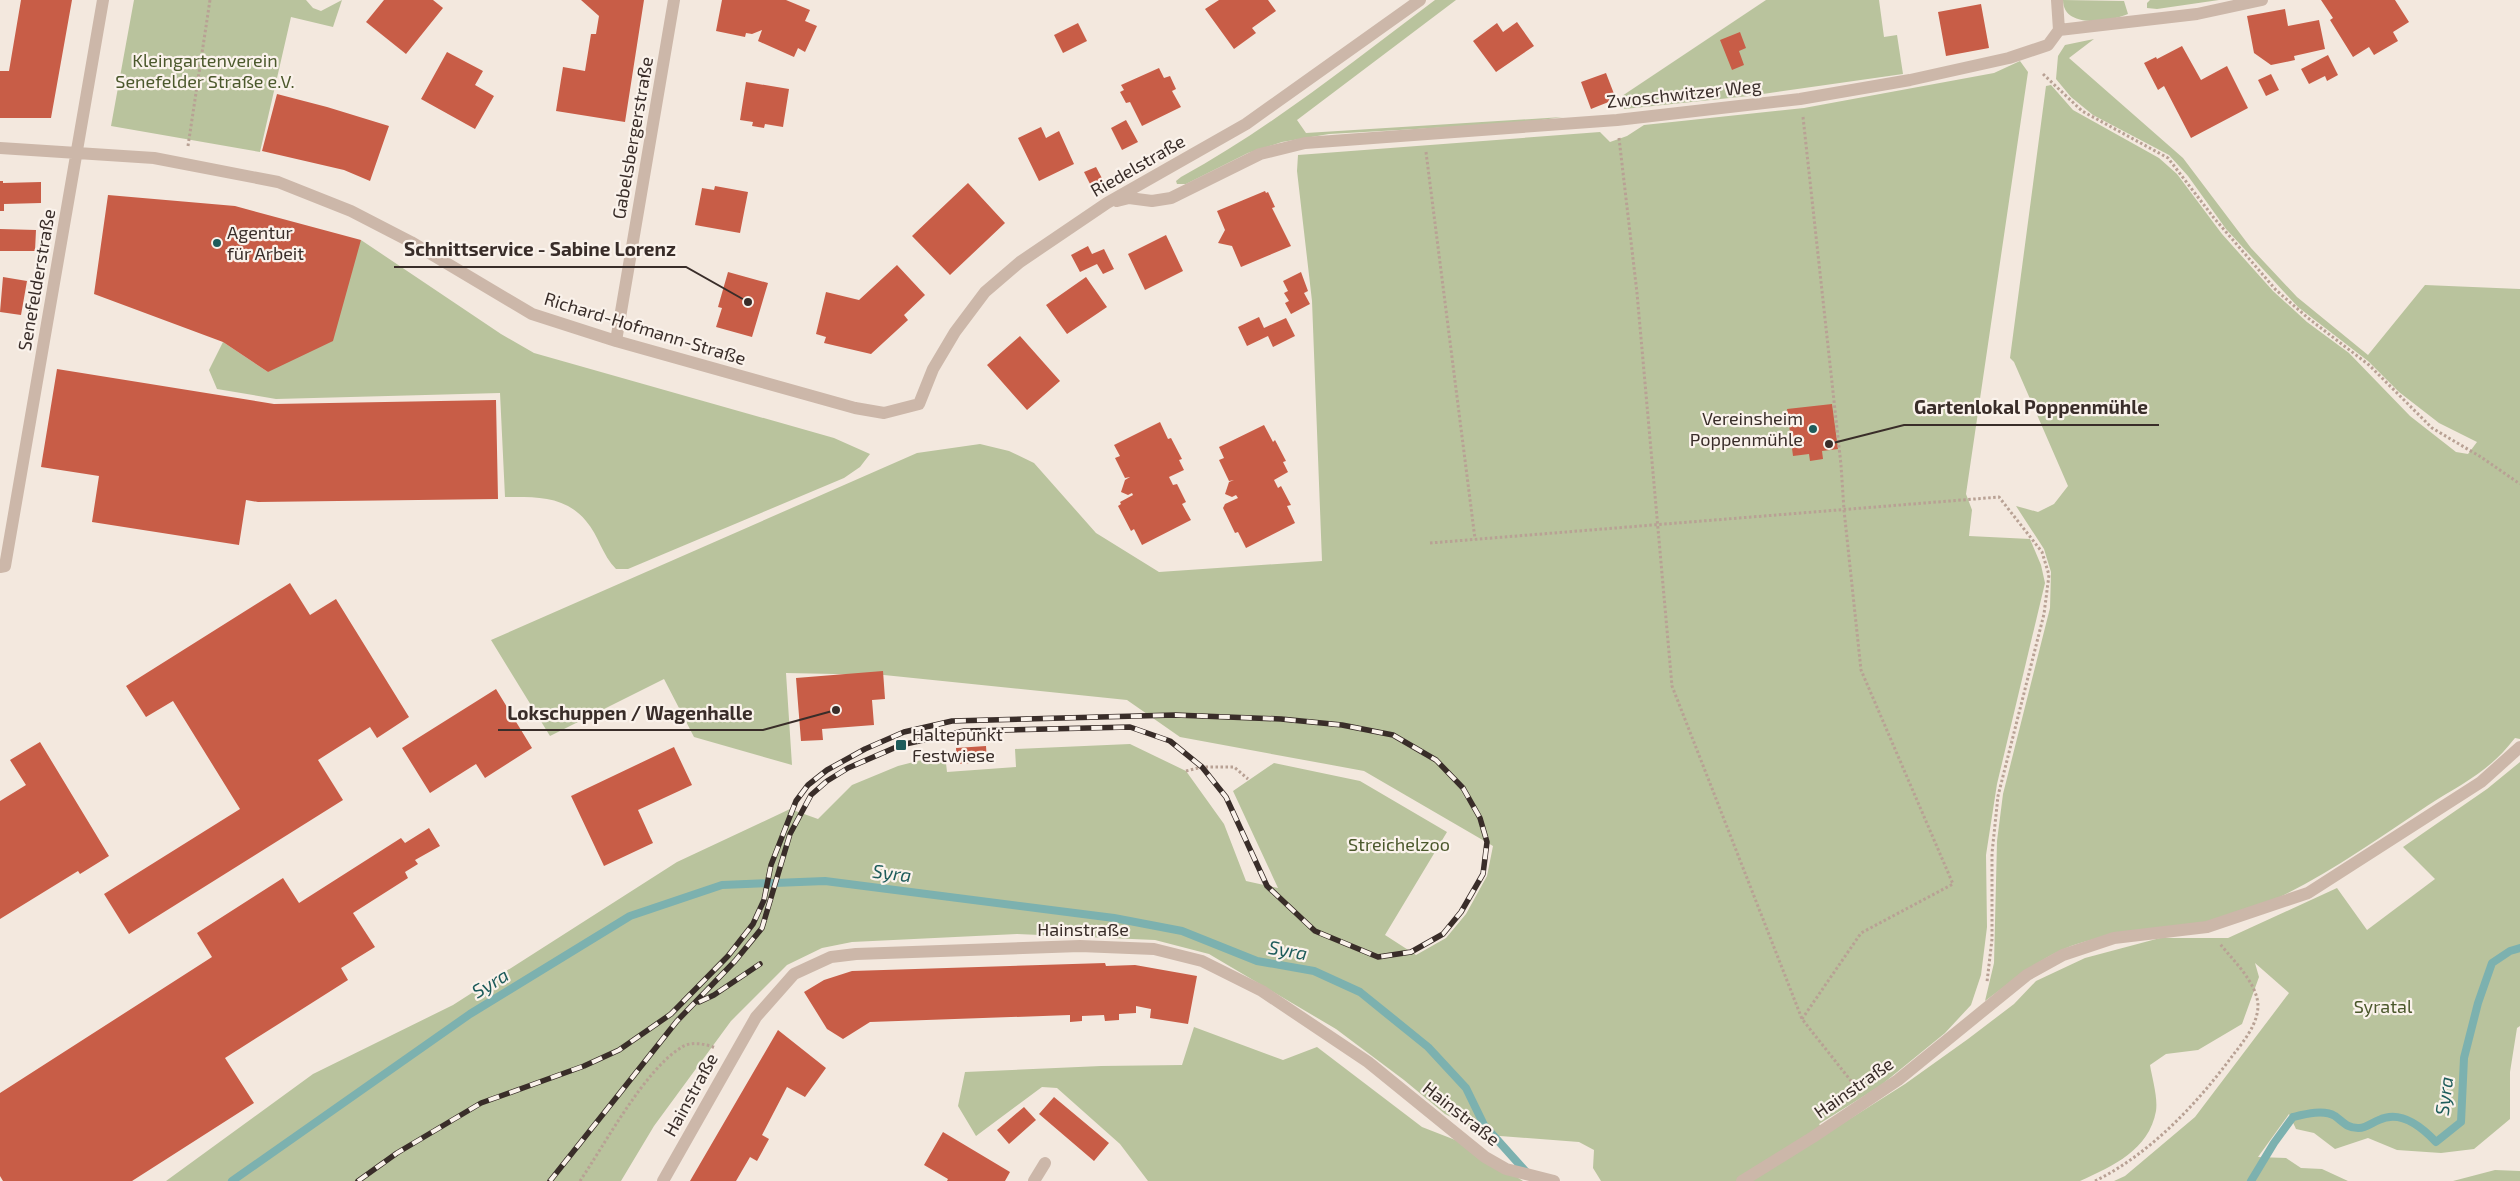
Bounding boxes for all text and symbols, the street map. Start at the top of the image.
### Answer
park label: Kleingartenverein Senefelder Straße e.V. [115,49,295,92]
street label: Gabelsbergerstraße [607,55,657,221]
street label: Zwoschwitzer Weg [1605,74,1762,112]
street label: Riedelstraße [1086,129,1189,201]
street label: Senefelderstraße [13,207,59,353]
place label: Agentur für Arbeit [227,221,304,264]
callout: Schnittservice - Sabine Lorenz [394,233,686,267]
marker: Agentur für Arbeit [211,237,223,249]
text: Schnittservice - Sabine Lorenz [404,237,676,260]
street label: Richard-Hofmann-Straße [542,287,749,369]
callout: Gartenlokal Poppenmühle [1904,391,2159,425]
text: Gartenlokal Poppenmühle [1914,395,2148,418]
place label: Vereinsheim Poppenmühle [1690,407,1803,450]
marker: Vereinsheim Poppenmühle [1807,423,1819,435]
callout: Lokschuppen / Wagenhalle [498,696,763,730]
text: Lokschuppen / Wagenhalle [507,701,753,724]
place label: Haltepunkt Festwiese [912,723,1003,766]
marker: Haltepunkt Festwiese [894,738,908,752]
park label: Streichelzoo [1348,833,1450,855]
water label: Syra [871,859,913,887]
street label: Hainstraße [1037,918,1129,940]
water label: Syra [1267,935,1309,965]
water label: Syra [467,963,513,1003]
park label: Syratal [2354,995,2413,1017]
street label: Hainstraße [658,1049,722,1140]
street label: Hainstraße [1810,1052,1897,1123]
water label: Syra [2430,1075,2458,1117]
street label: Hainstraße [1419,1076,1505,1150]

